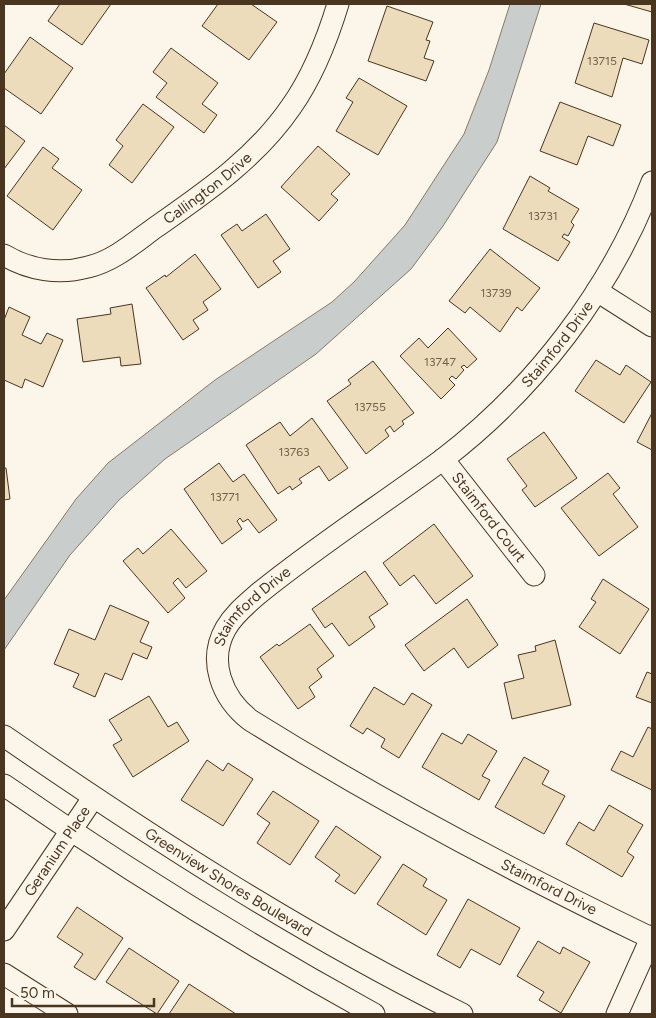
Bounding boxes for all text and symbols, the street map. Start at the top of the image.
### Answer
house number: 13715 [587,54,617,68]
street label: Callington Drive [160,149,255,228]
house number: 13731 [528,209,558,223]
house number: 13739 [480,286,512,300]
street label: Staimford Drive [518,298,597,391]
house number: 13747 [424,355,456,369]
house number: 13755 [354,400,386,414]
house number: 13763 [278,445,310,459]
street label: Staimford Court [448,469,530,566]
house number: 13771 [210,490,240,504]
street label: Staimford Drive [210,563,294,648]
street label: Geranium Place [20,803,94,900]
street label: Greenview Shores Boulevard [142,824,315,940]
street label: Staimford Drive [498,855,600,919]
scale bar [12,976,155,1008]
text: 50 m [20,984,55,1002]

